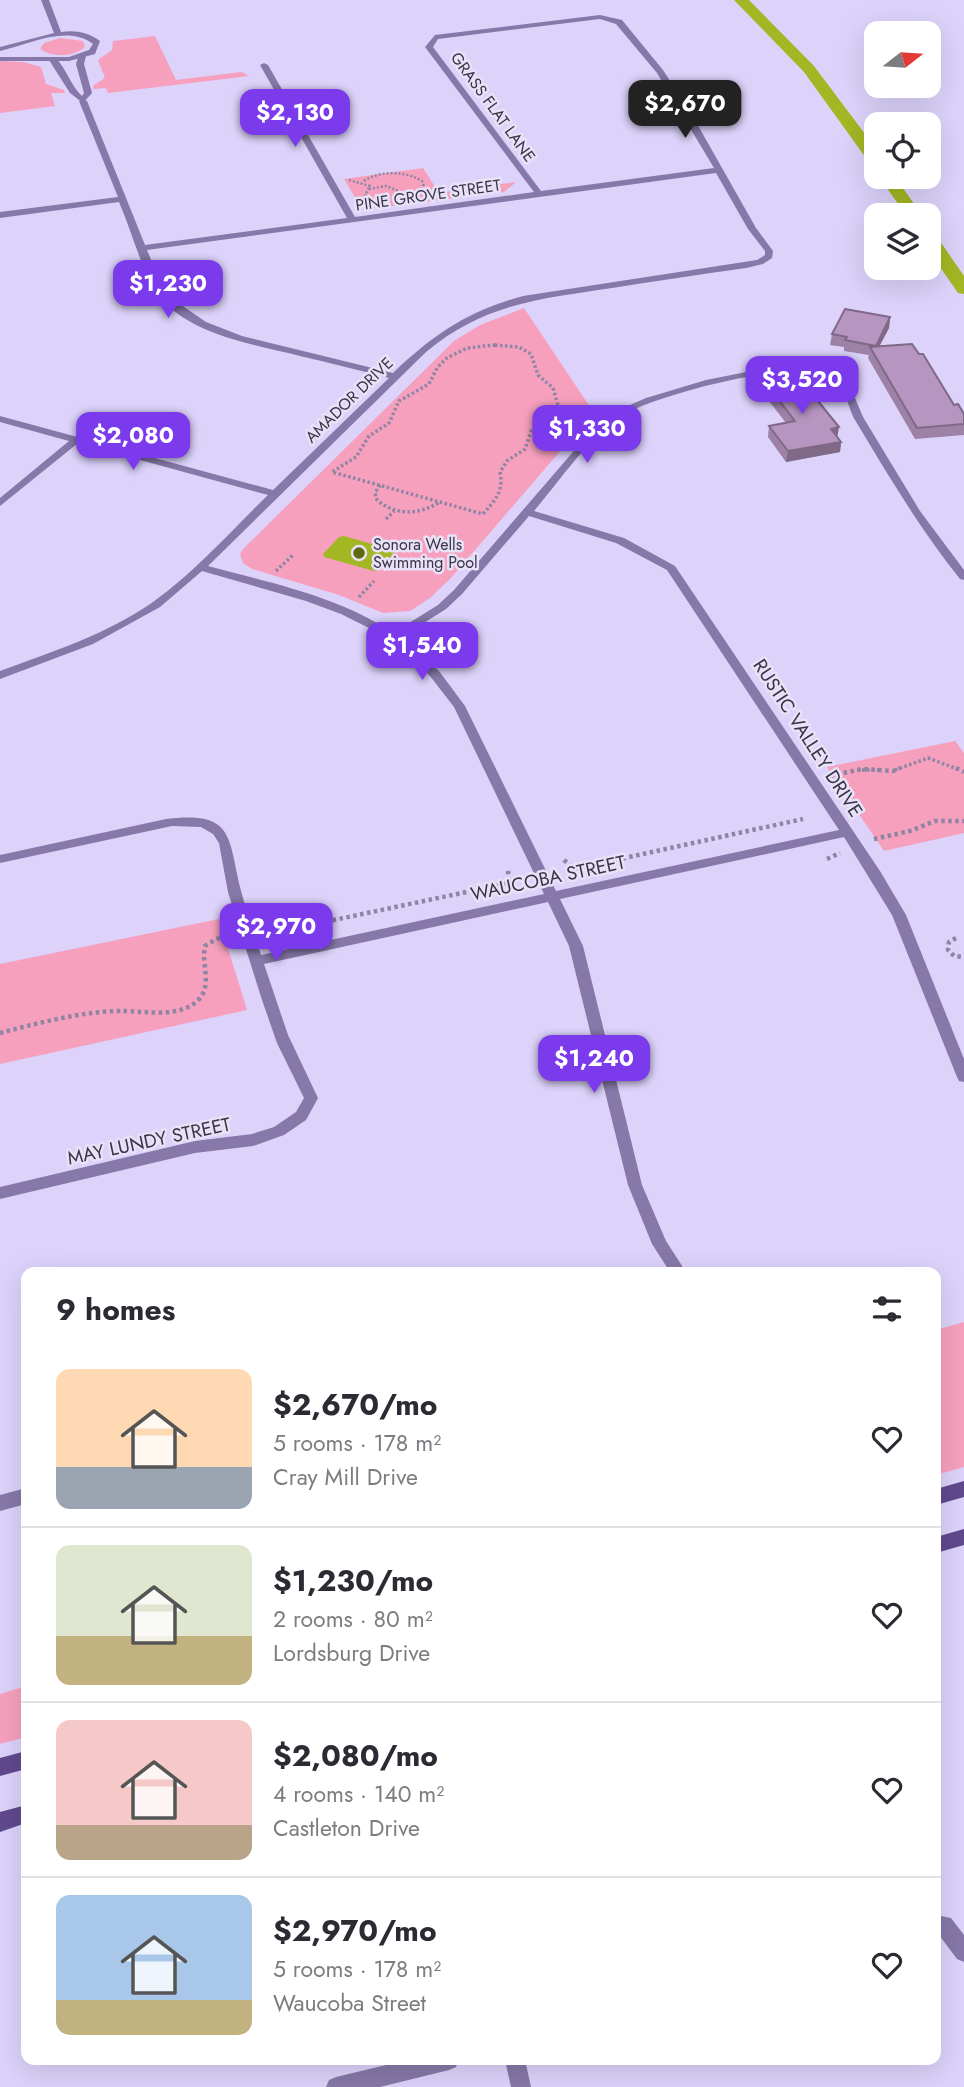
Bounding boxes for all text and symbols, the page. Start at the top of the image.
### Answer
north arrow [864,21,942,98]
map controls [864,21,941,280]
street label: GRASS FLAT LANE [445,47,541,167]
pin: $2,670 [628,80,742,140]
text: $2,670 [644,86,726,120]
pin: $2,130 [238,90,352,149]
text: $2,130 [256,95,334,129]
button: locate [864,112,941,189]
street label: PINE GROVE STREET [354,173,503,217]
button: layers [864,203,941,280]
pin: $1,230 [111,260,225,320]
text: $1,230 [129,266,207,300]
street label: AMADOR DRIVE [300,352,398,448]
pin: $3,520 [745,356,859,416]
text: $3,520 [762,362,842,396]
pin: $1,330 [530,406,644,465]
text: $1,330 [548,411,626,445]
pin: $2,080 [76,412,190,472]
text: $2,080 [92,418,174,452]
place label: Sonora Wells Swimming Pool [373,533,478,574]
marker: Sonora Wells Swimming Pool [351,545,367,561]
pin: $1,540 [365,622,479,682]
text: $1,540 [382,628,462,662]
street label: RUSTIC VALLEY DRIVE [747,654,869,822]
street label: WAUCOBA STREET [468,848,628,908]
pin: $2,970 [219,904,333,963]
text: $2,970 [236,909,316,943]
pin: $1,240 [537,1036,651,1095]
text: $1,240 [554,1041,634,1075]
street label: MAY LUNDY STREET [65,1110,233,1172]
text: 9 homes [56,1288,175,1331]
icon: filters [868,1290,906,1328]
text: $2,670/mo [273,1383,438,1426]
icon: home [112,1397,196,1481]
icon: heart [868,1420,906,1458]
text: 5 rooms · 178 m² [273,1426,441,1460]
text: Cray Mill Drive [273,1460,418,1494]
text: $1,230/mo [273,1559,433,1602]
icon: home [112,1573,196,1657]
icon: heart [868,1596,906,1634]
text: 2 rooms · 80 m² [273,1602,433,1636]
text: Lordsburg Drive [273,1636,430,1670]
text: $2,080/mo [273,1734,438,1777]
icon: home [112,1748,196,1832]
icon: heart [868,1771,906,1809]
text: 4 rooms · 140 m² [273,1777,444,1811]
text: Castleton Drive [273,1811,420,1845]
text: $2,970/mo [273,1909,437,1952]
icon: home [112,1923,196,2007]
icon: heart [868,1946,906,1984]
text: 5 rooms · 178 m² [273,1952,441,1986]
text: Waucoba Street [273,1986,426,2020]

